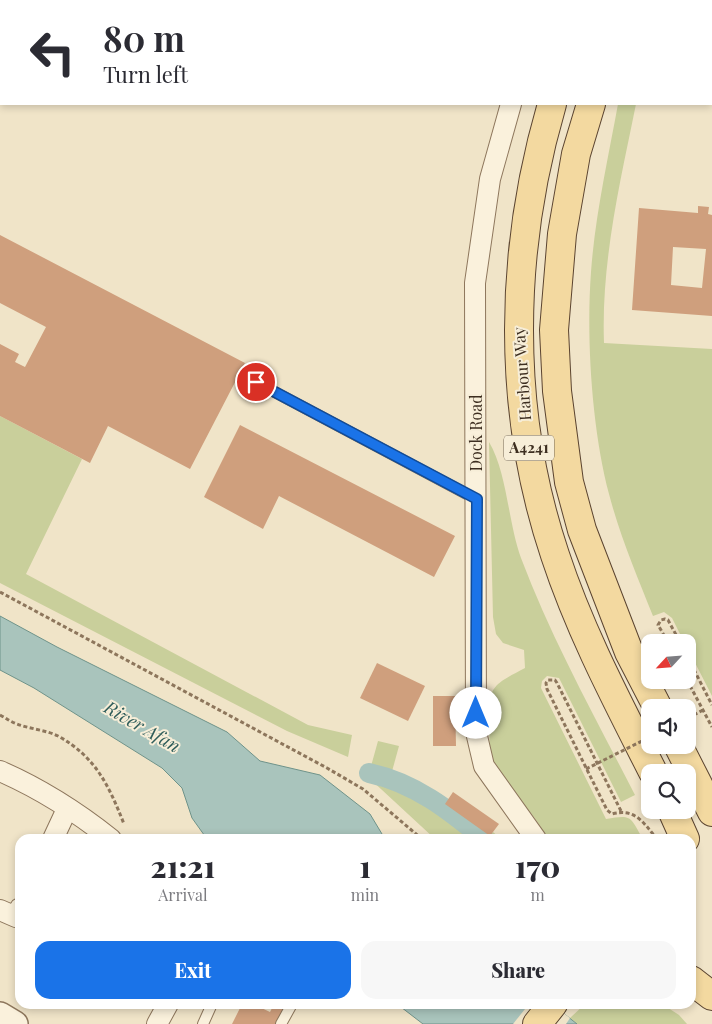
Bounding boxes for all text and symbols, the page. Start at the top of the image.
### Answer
text: 80 m [103,14,185,61]
icon: left [20,20,85,85]
text: Turn left [103,59,188,89]
street label: Harbour Way [508,327,535,422]
pin [235,361,277,403]
icon: arrive [242,368,270,396]
street label: Dock Road [465,394,486,472]
road number: A4241 [504,436,554,460]
north arrow [641,634,696,689]
map controls [641,634,696,819]
position arrow [449,686,501,738]
water label: River Afan [99,694,185,757]
button: sound [641,699,696,754]
button: search [641,764,696,819]
text: 21:21 [151,846,215,886]
text: 1 [359,846,371,886]
text: 170 [515,846,560,886]
text: Arrival [158,884,208,905]
text: min [351,884,379,905]
text: m [530,884,545,905]
button: Exit [35,941,351,999]
button: Share [361,941,676,999]

